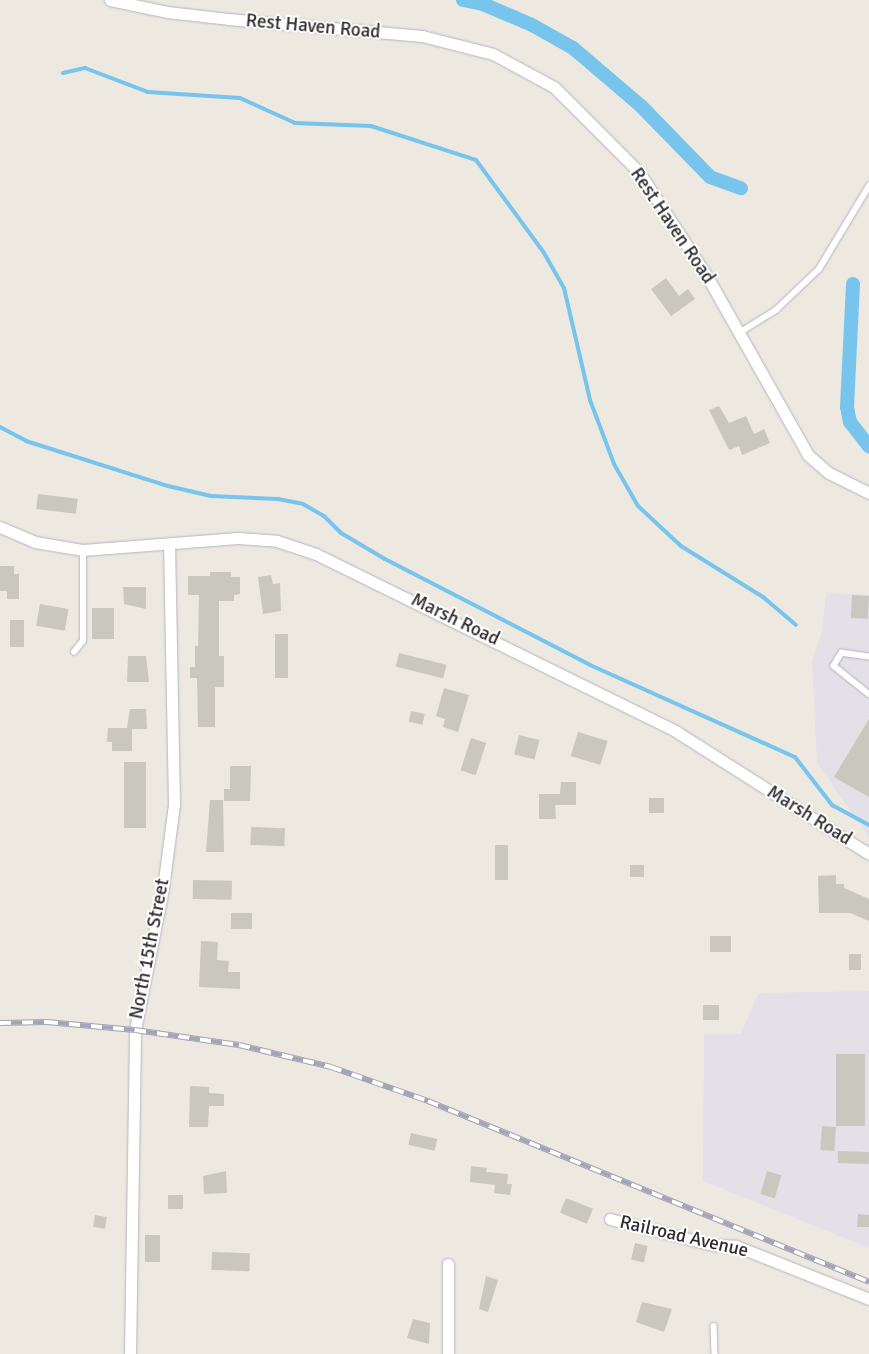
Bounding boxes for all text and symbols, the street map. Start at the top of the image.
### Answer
street label: Rest Haven Road [245,10,381,44]
street label: Rest Haven Road [625,164,719,288]
street label: Marsh Road [407,589,503,651]
street label: Marsh Road [762,781,856,851]
street label: North 15th Street [125,877,175,1021]
street label: Railroad Avenue [617,1211,751,1263]

